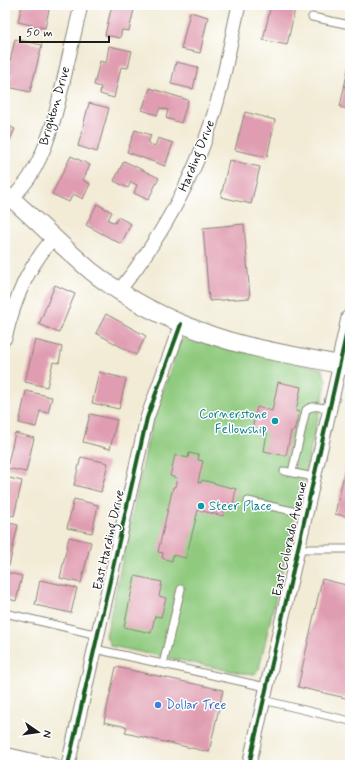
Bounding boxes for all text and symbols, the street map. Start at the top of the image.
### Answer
scale bar [20,18,109,44]
text: 50 m [26,25,53,41]
street label: Brighton Drive [36,65,75,148]
street label: Harding Drive [175,117,221,195]
place label: Cornerstone Fellowship [199,406,267,438]
marker: Cornerstone Fellowship [270,416,280,426]
street label: East Colorado Avenue [269,480,312,598]
street label: East Harding Drive [89,488,131,592]
place label: Steer Place [209,498,272,515]
marker: Steer Place [196,501,206,511]
place label: Dollar Tree [166,697,226,714]
marker: Dollar Tree [153,700,163,710]
north arrow [18,712,58,752]
text: N [39,729,54,739]

